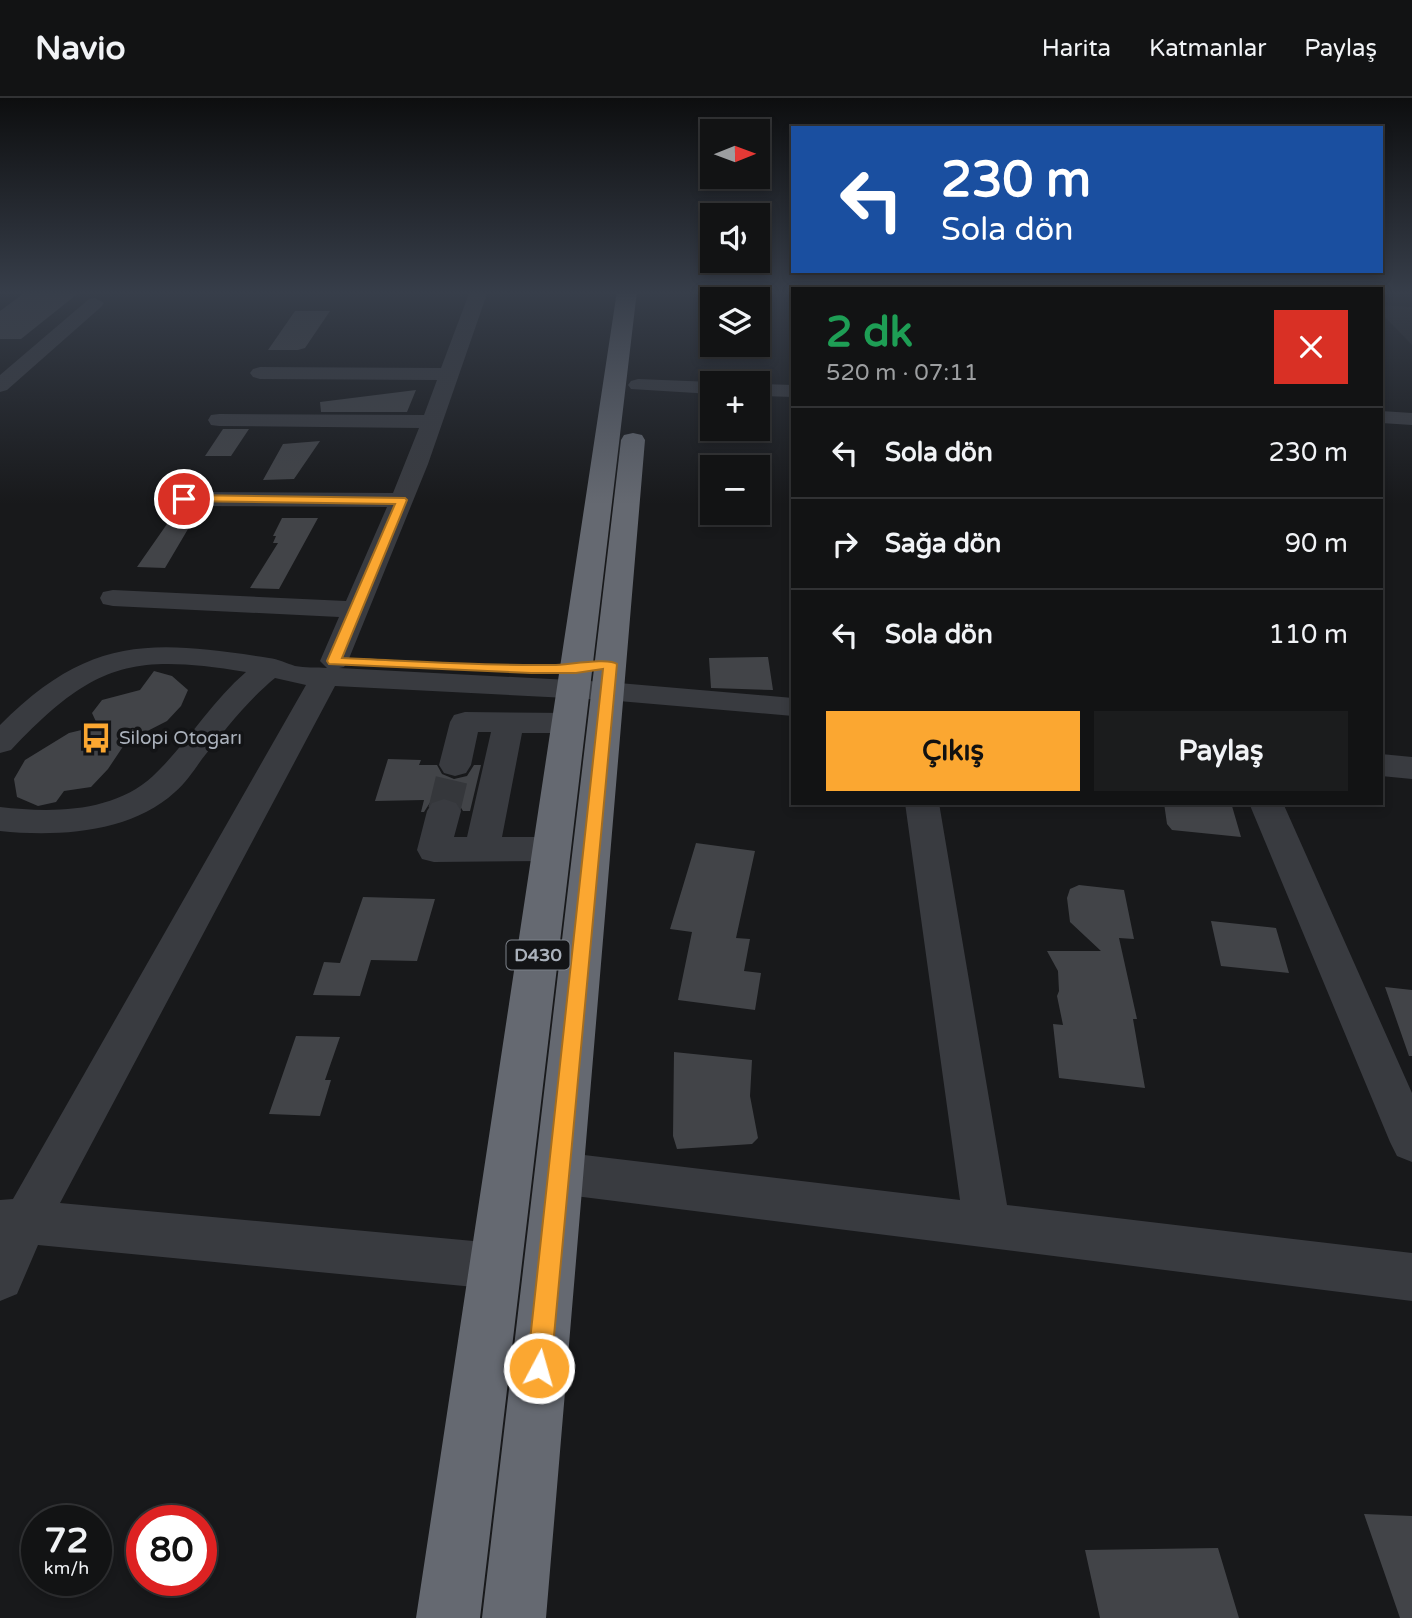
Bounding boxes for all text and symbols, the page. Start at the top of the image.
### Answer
text: Navio [35,29,126,68]
text: Harita [1042,34,1111,63]
text: Katmanlar [1149,34,1266,63]
text: Paylaş [1304,34,1377,63]
north arrow [700,119,770,189]
map controls [700,119,770,525]
text: 230 m [941,151,1091,210]
icon: left [826,154,917,245]
button: sound [700,203,770,273]
text: Sola dön [941,211,1074,249]
button: layers [700,287,770,357]
text: 2 dk [826,307,913,358]
button: close [1274,310,1348,384]
text: 520 m · 07:11 [826,359,978,387]
button: + [700,371,770,441]
icon: left [826,434,864,472]
text: Sola dön [885,437,993,468]
text: 230 m [1268,437,1348,468]
button: − [700,455,770,525]
pin [154,469,214,529]
icon: arrive [165,480,203,518]
icon: right [826,525,864,563]
text: Sağa dön [885,528,1001,559]
text: 90 m [1285,528,1348,559]
icon: left [826,616,864,654]
text: Sola dön [885,619,993,650]
text: 110 m [1268,619,1348,650]
button: Çıkış [826,711,1080,791]
button: Paylaş [1094,711,1348,791]
bus stop icon: Silopi Otogarı [79,721,113,755]
place label: Silopi Otogarı [119,727,242,749]
road number: D430 [506,940,570,970]
position arrow [502,1331,576,1405]
speed limit sign: 80 [126,1505,217,1596]
text: 72 [45,1520,88,1562]
text: km/h [44,1557,89,1579]

